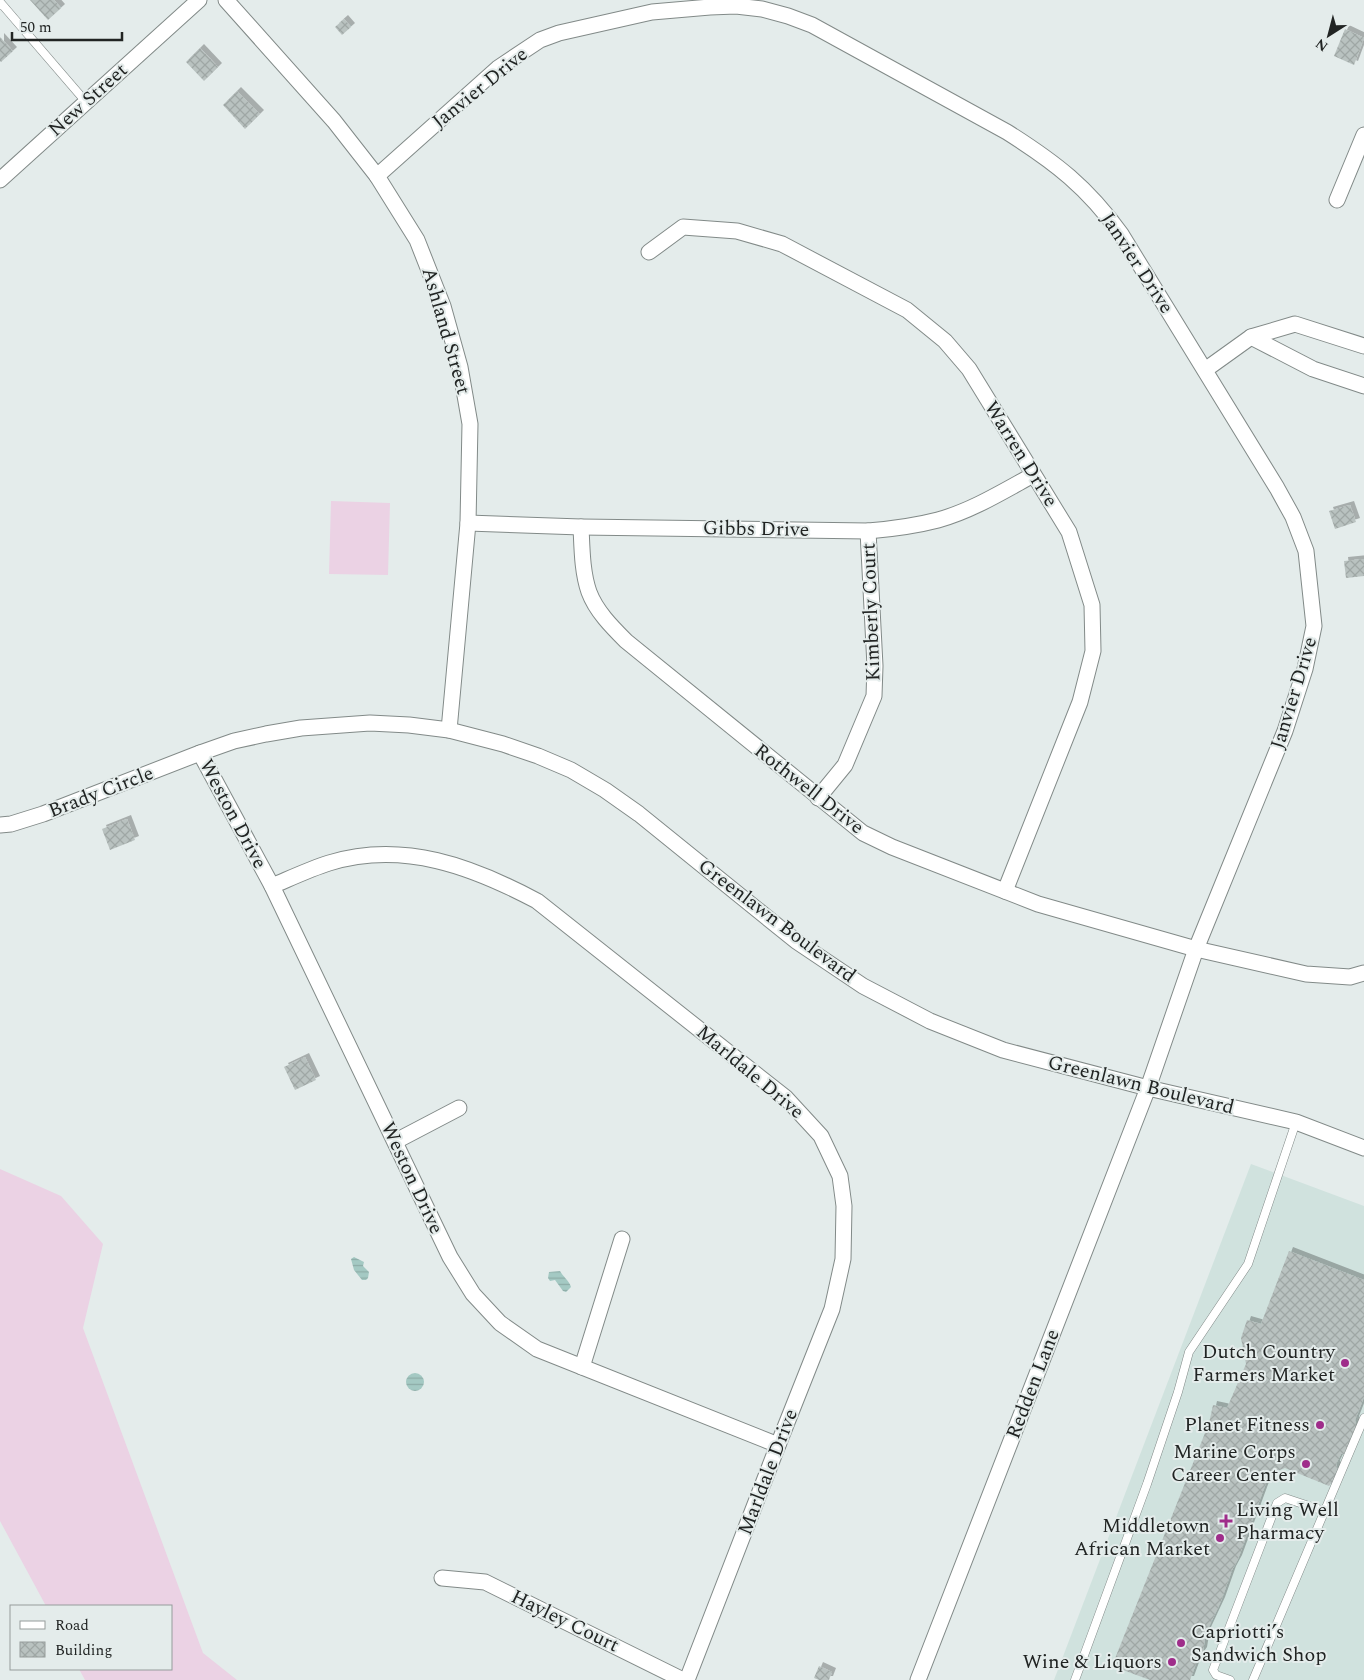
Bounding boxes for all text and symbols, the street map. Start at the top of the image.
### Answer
scale bar [12,10,122,42]
north arrow [1304,10,1354,60]
text: 50 m [20,16,52,39]
text: N [1311,33,1332,57]
street label: Janvier Drive [426,40,534,136]
street label: New Street [41,56,135,144]
street label: Janvier Drive [1093,206,1181,320]
street label: Ashland Street [414,264,478,398]
street label: Warren Drive [976,395,1066,513]
street label: Gibbs Drive [702,513,810,545]
street label: Kimberly Court [854,542,888,682]
street label: Janvier Drive [1263,633,1325,753]
street label: Rothwell Drive [747,736,871,842]
street label: Weston Drive [191,754,275,874]
street label: Brady Circle [44,758,158,826]
street label: Greenlawn Boulevard [692,852,862,990]
street label: Marldale Drive [689,1018,811,1126]
street label: Greenlawn Boulevard [1045,1047,1237,1123]
street label: Weston Drive [373,1117,451,1239]
street label: Redden Lane [998,1325,1068,1443]
place label: Dutch Country Farmers Market [1193,1337,1336,1390]
marker: Dutch Country Farmers Market [1339,1357,1351,1369]
street label: Marldale Drive [730,1404,806,1540]
place label: Planet Fitness [1184,1410,1310,1440]
marker: Planet Fitness [1314,1419,1326,1431]
place label: Marine Corps Career Center [1171,1437,1296,1490]
marker: Marine Corps Career Center [1300,1458,1312,1470]
place label: Living Well Pharmacy [1236,1495,1339,1548]
place label: Middletown African Market [1074,1511,1210,1564]
marker: Living Well Pharmacy [1220,1515,1232,1527]
marker: Middletown African Market [1214,1532,1226,1544]
street label: Hayley Court [506,1582,624,1660]
legend [10,1605,172,1670]
text: Road [55,1614,89,1637]
place label: Capriotti’s Sandwich Shop [1191,1617,1327,1670]
marker: Capriotti’s Sandwich Shop [1175,1637,1187,1649]
text: Building [55,1639,112,1662]
place label: Wine & Liquors [1022,1647,1162,1677]
marker: Wine & Liquors [1166,1656,1178,1668]

